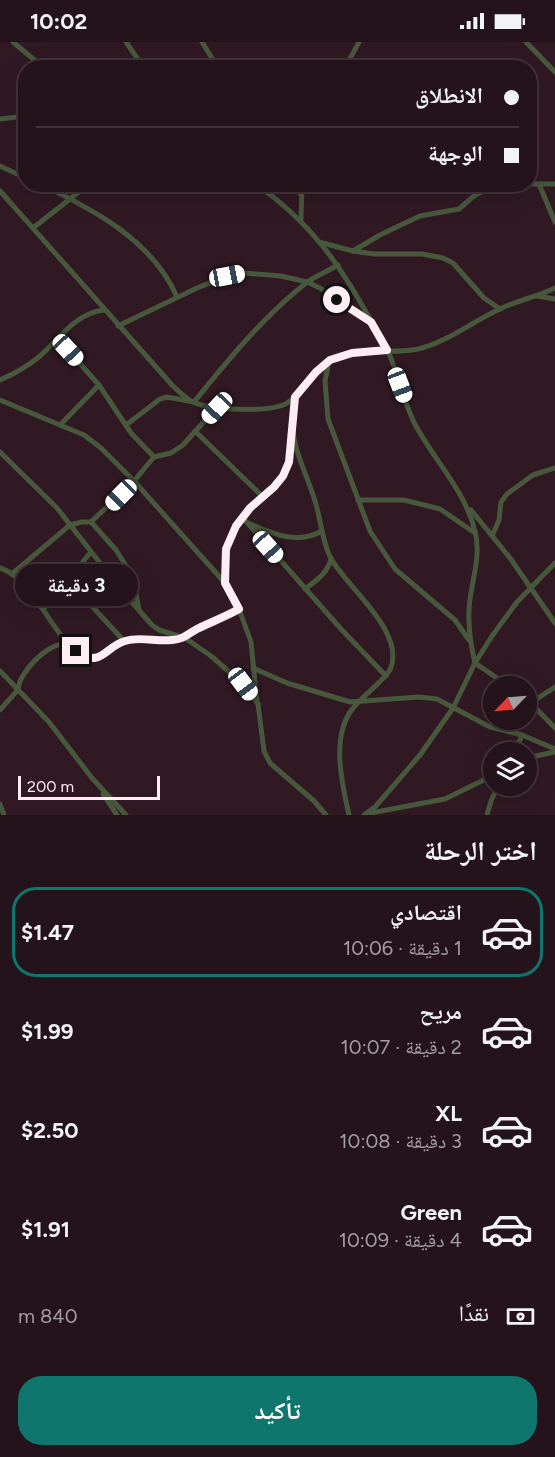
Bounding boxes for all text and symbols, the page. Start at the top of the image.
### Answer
text: 10:02 [30,8,87,35]
text: الانطلاق [415,82,483,109]
text: الوجهة [428,140,483,167]
car [208,264,246,288]
route start [323,286,350,313]
car [49,331,87,369]
car [385,365,415,405]
car [198,389,236,427]
car [102,476,140,514]
car [249,528,287,566]
callout: 3 دقيقة [14,564,138,606]
text: 3 دقيقة [48,573,105,597]
route end [62,637,89,664]
car [225,664,261,704]
north arrow [483,676,537,730]
map controls [483,676,537,796]
button: layers [483,742,537,796]
scale bar [18,773,160,800]
text: 200 m [27,777,74,796]
text: اختر الرحلة [424,834,537,867]
text: اقتصادي [390,899,462,926]
icon: car [480,905,534,959]
text: $1.47 [21,919,74,946]
text: 1 دقيقة · 10:06 [343,936,462,960]
text: مريح [419,998,462,1025]
icon: car [480,1004,534,1058]
text: $1.99 [21,1018,73,1045]
text: 2 دقيقة · 10:07 [341,1035,462,1059]
text: XL [435,1100,462,1127]
icon: car [480,1103,534,1157]
text: $2.50 [21,1117,78,1144]
text: 3 دقيقة · 10:08 [339,1129,462,1153]
text: Green [400,1199,462,1226]
icon: car [480,1202,534,1256]
text: $1.91 [21,1216,70,1243]
text: 4 دقيقة · 10:09 [339,1228,462,1252]
text: نقدًا [459,1300,489,1327]
icon: cash [504,1300,537,1333]
text: 840 m [18,1304,78,1328]
button: تأكيد [18,1376,537,1445]

